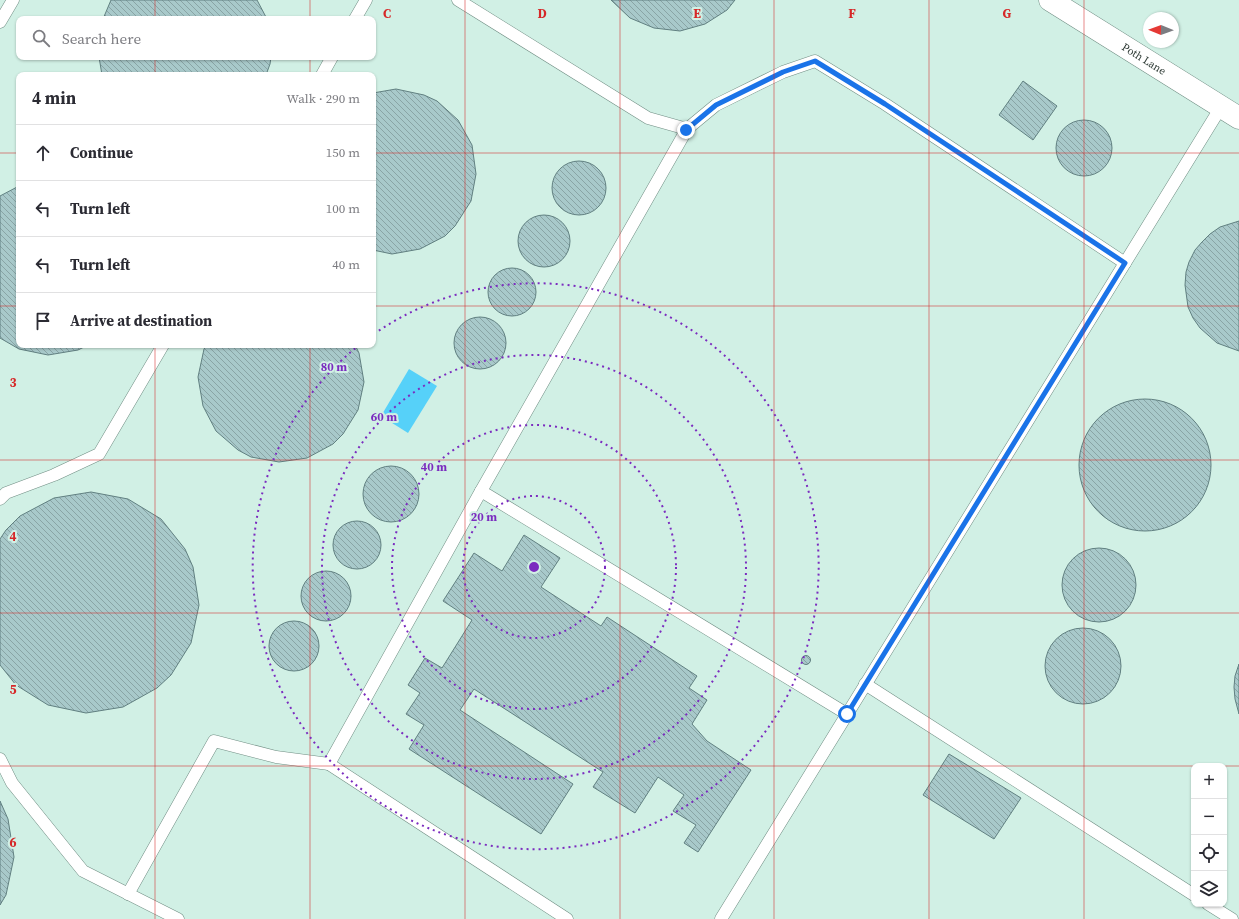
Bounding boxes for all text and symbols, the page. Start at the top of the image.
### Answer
text: C [383,5,391,22]
text: D [537,5,547,22]
text: E [693,5,701,22]
text: F [848,5,856,22]
text: G [1003,5,1012,22]
north arrow [1143,12,1179,48]
search box [16,16,376,60]
icon: search [30,27,52,49]
text: Search here [62,28,141,49]
street label: Poth Lane [1119,40,1169,79]
text: 4 min [32,86,76,110]
text: Walk · 290 m [287,90,360,107]
route end [677,121,695,139]
icon: ahead [32,142,54,164]
text: Continue [70,142,133,163]
text: 150 m [326,144,360,161]
icon: left [32,198,54,220]
text: Turn left [70,198,130,219]
text: 100 m [326,200,360,217]
icon: left [32,254,54,276]
text: Turn left [70,254,130,275]
text: 40 m [332,256,360,273]
icon: arrive [32,310,54,332]
text: Arrive at destination [70,310,212,331]
text: 80 m [321,359,347,375]
text: 3 [9,374,17,391]
text: 60 m [371,409,397,425]
text: 40 m [421,459,447,475]
text: 20 m [471,509,497,525]
text: 4 [9,528,17,545]
centre of rings [527,560,541,574]
text: 5 [9,681,17,698]
route start [838,705,856,723]
map controls [1191,763,1227,907]
button: + [1191,763,1227,799]
button: − [1191,799,1227,835]
text: 6 [9,834,17,851]
button: locate [1191,835,1227,871]
button: layers [1191,871,1227,907]

